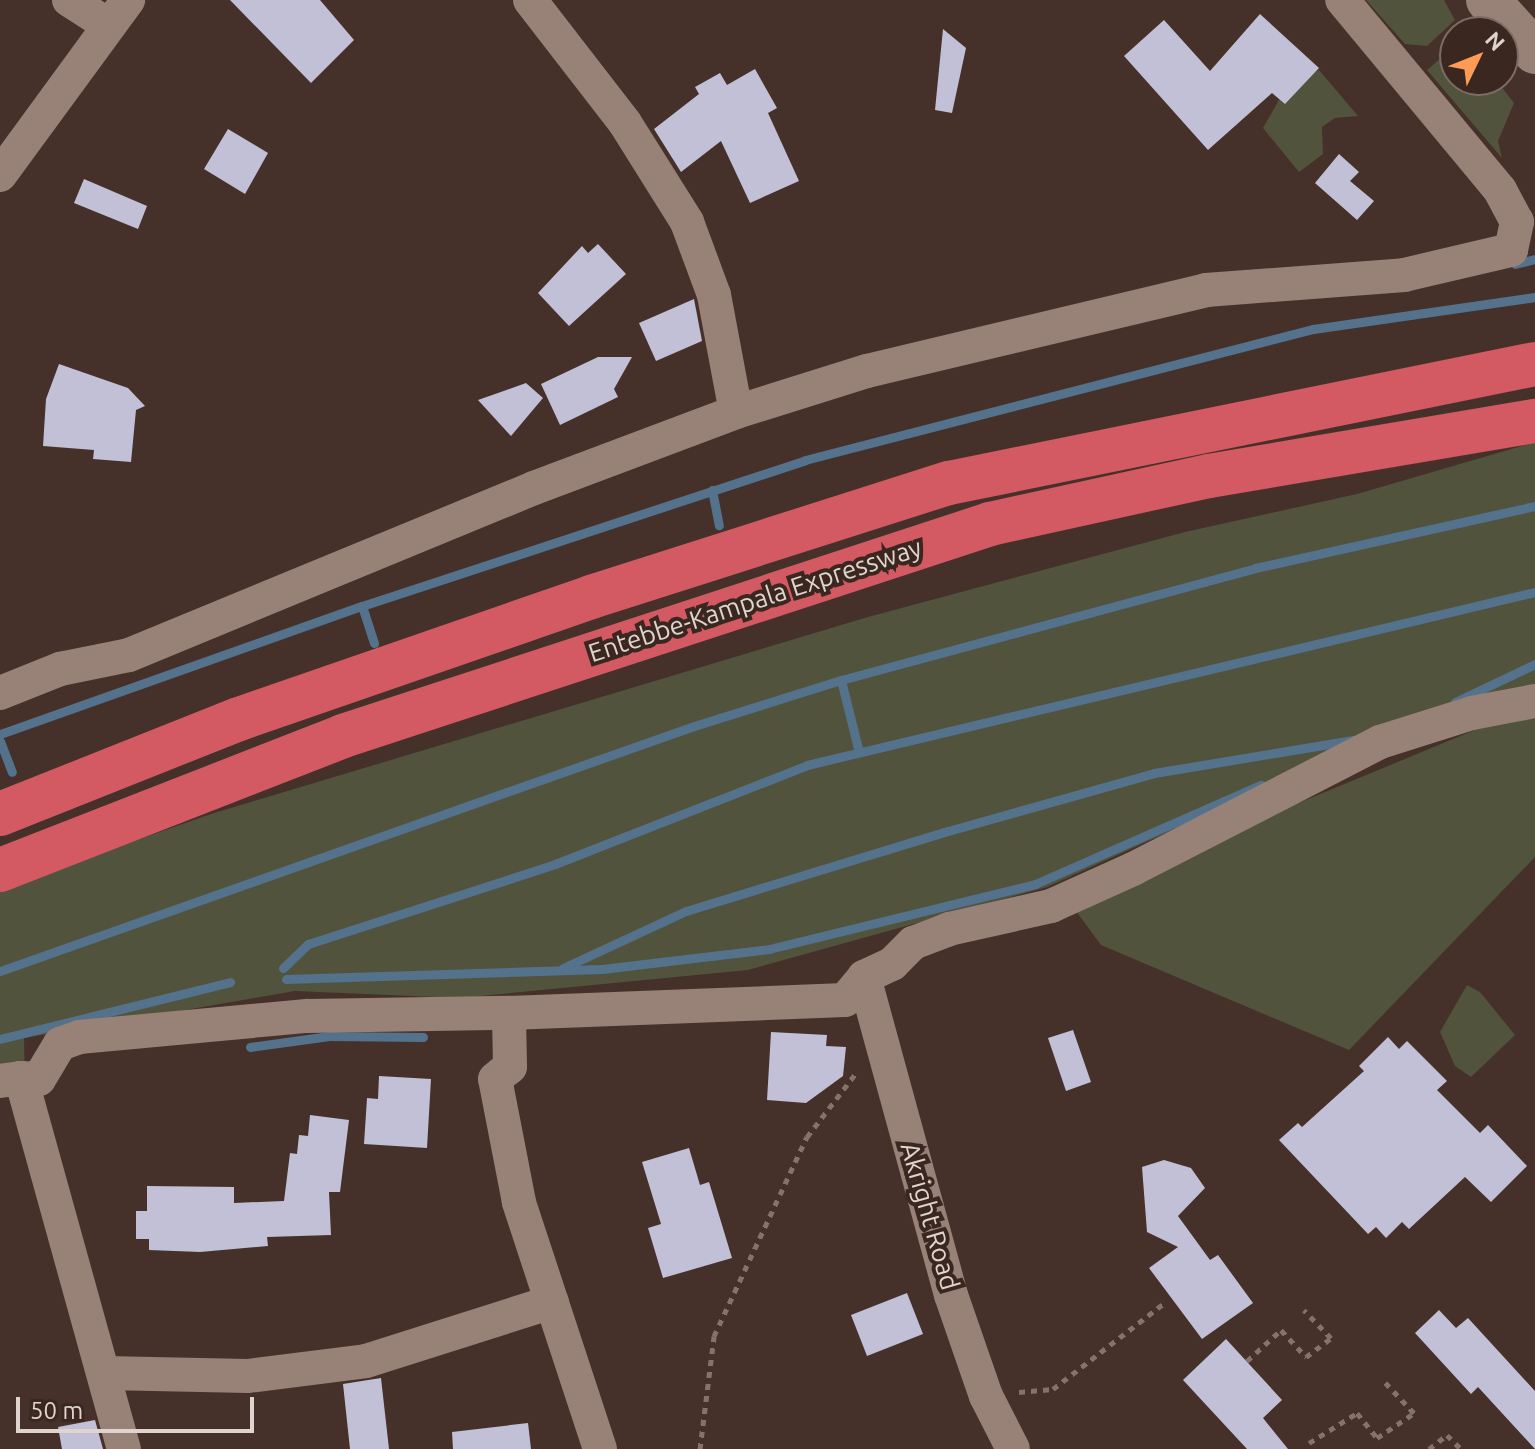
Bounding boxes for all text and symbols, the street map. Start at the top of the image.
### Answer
north arrow [1439,16,1519,96]
text: N [1481,26,1510,55]
street label: Entebbe-Kampala Expressway [584,531,926,669]
street label: Akright Road [894,1139,966,1293]
scale bar [20,1381,258,1431]
text: 50 m [30,1397,83,1424]

